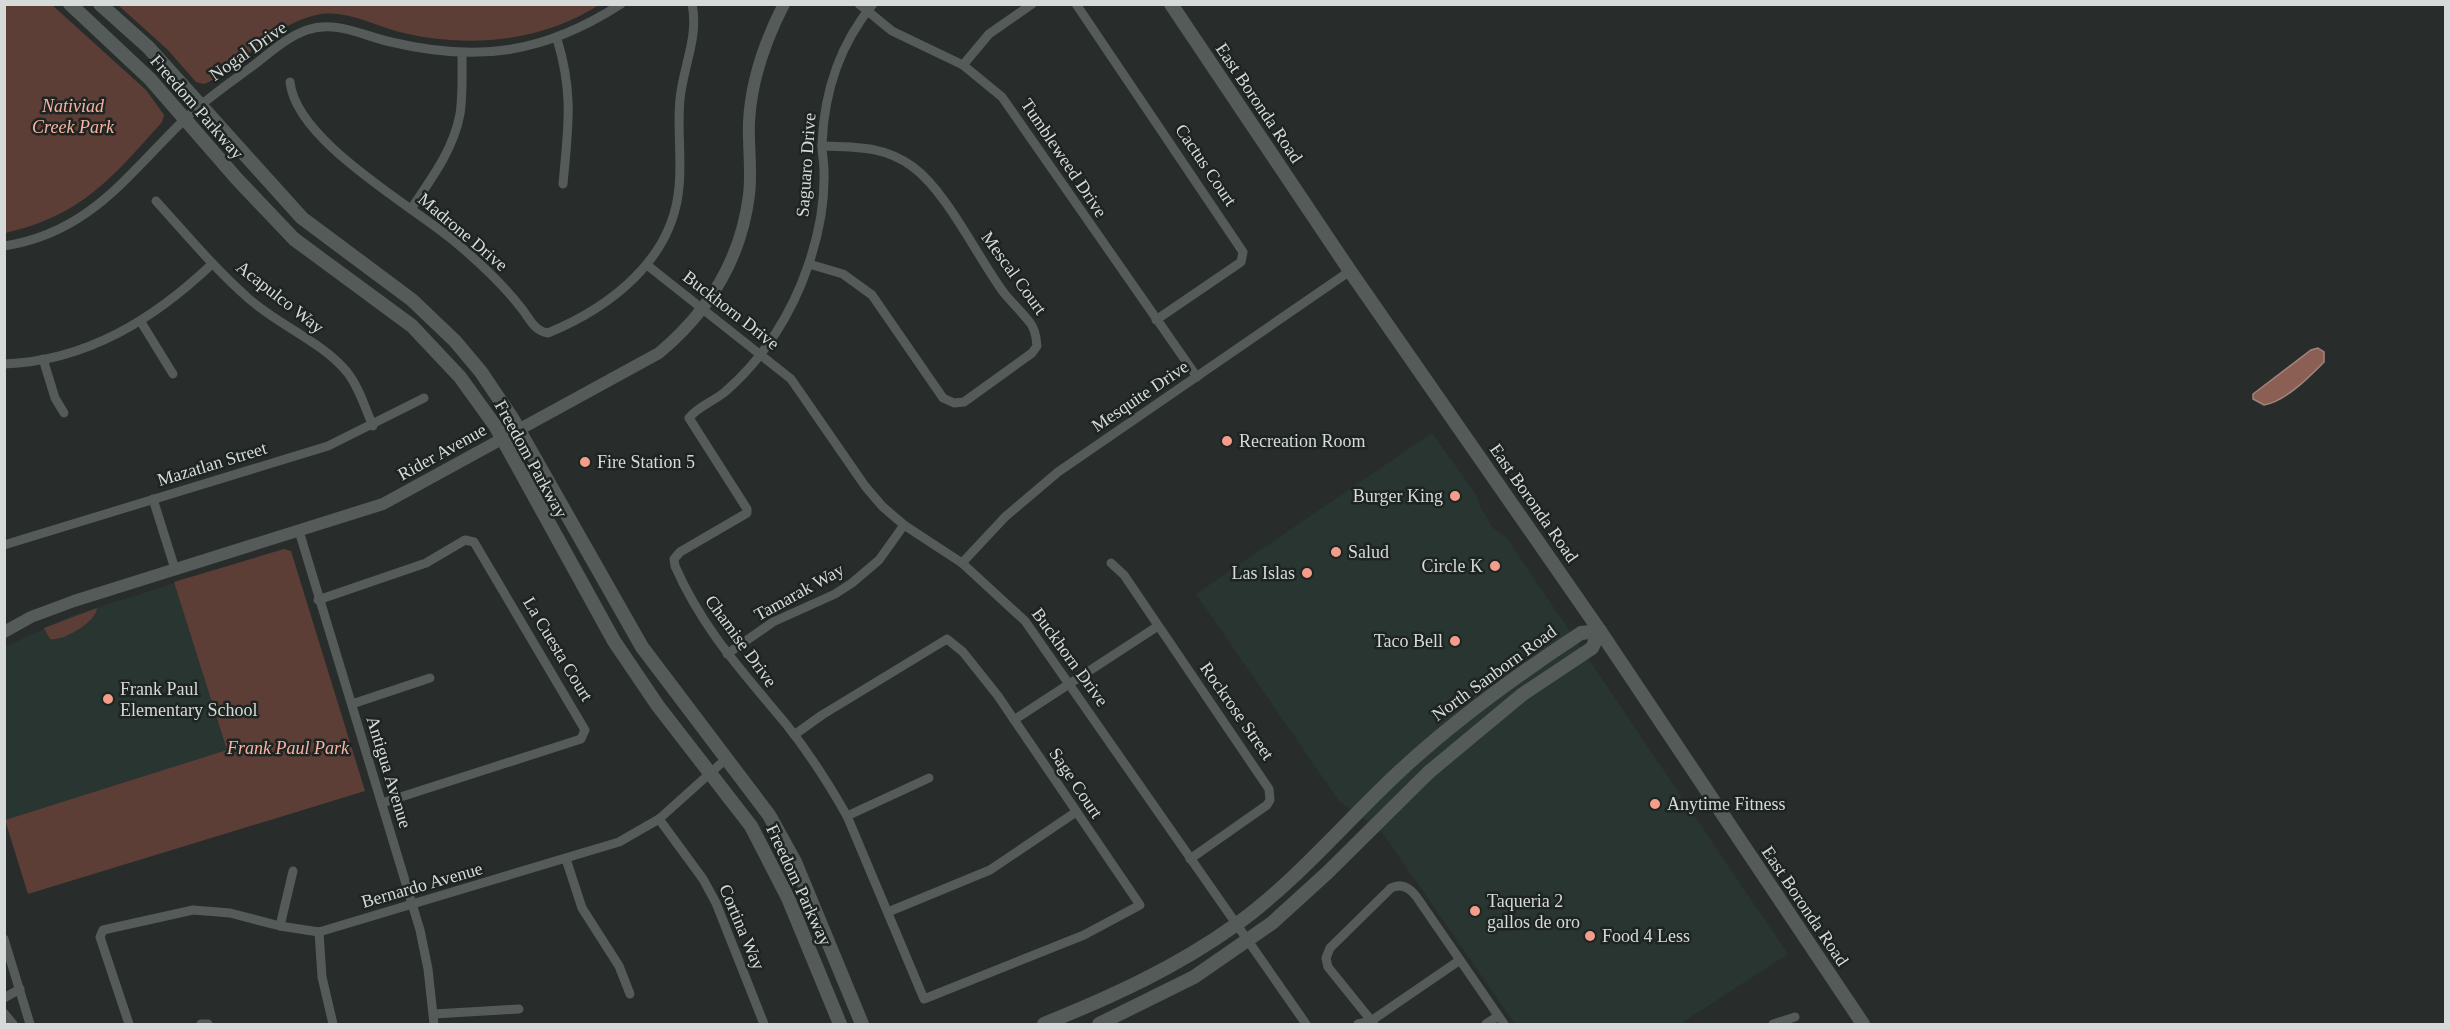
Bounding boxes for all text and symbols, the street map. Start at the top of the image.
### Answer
street label: Nogal Drive [206,17,290,85]
street label: East Boronda Road [1212,39,1306,167]
street label: Freedom Parkway [146,51,248,163]
street label: Tumbleweed Drive [1017,95,1111,221]
park label: Nativiad Creek Park [32,96,115,137]
street label: Saguaro Drive [792,112,820,218]
street label: Cactus Court [1171,120,1241,210]
street label: Madrone Drive [414,189,512,275]
street label: Mescal Court [977,228,1051,318]
street label: Acapulco Way [232,257,328,337]
street label: Buckhorn Drive [679,266,783,354]
street label: Mesquite Drive [1088,356,1192,436]
street label: Freedom Parkway [490,397,572,521]
street label: Rider Avenue [394,419,490,485]
place label: Recreation Room [1239,431,1365,451]
marker: Recreation Room [1220,434,1234,448]
street label: Mazatlan Street [155,438,269,490]
street label: East Boronda Road [1486,440,1582,566]
place label: Fire Station 5 [597,452,695,472]
marker: Fire Station 5 [578,455,592,469]
place label: Burger King [1353,486,1443,506]
marker: Burger King [1448,489,1462,503]
place label: Salud [1348,542,1389,562]
marker: Salud [1329,545,1343,559]
place label: Circle K [1422,556,1483,576]
street label: Tamarak Way [751,559,847,625]
marker: Circle K [1488,559,1502,573]
place label: Las Islas [1232,563,1295,583]
marker: Las Islas [1300,566,1314,580]
street label: Chamise Drive [701,591,781,691]
street label: La Cuesta Court [519,593,597,705]
street label: Buckhorn Drive [1028,604,1112,710]
street label: North Sanborn Road [1428,621,1560,725]
place label: Taco Bell [1374,631,1443,651]
marker: Taco Bell [1448,634,1462,648]
street label: Rockrose Street [1196,658,1278,764]
place label: Frank Paul Elementary School [120,679,257,720]
marker: Frank Paul Elementary School [101,692,115,706]
street label: Antigua Avenue [362,714,416,830]
park label: Frank Paul Park [226,738,350,758]
street label: Sage Court [1045,744,1107,822]
place label: Anytime Fitness [1667,794,1786,814]
marker: Anytime Fitness [1648,797,1662,811]
street label: Freedom Parkway [762,821,836,949]
street label: East Boronda Road [1758,842,1852,970]
street label: Bernardo Avenue [359,858,485,912]
street label: Cortina Way [715,881,769,973]
place label: Taqueria 2 gallos de oro [1487,891,1580,932]
marker: Taqueria 2 gallos de oro [1468,904,1482,918]
place label: Food 4 Less [1602,926,1690,946]
marker: Food 4 Less [1583,929,1597,943]

